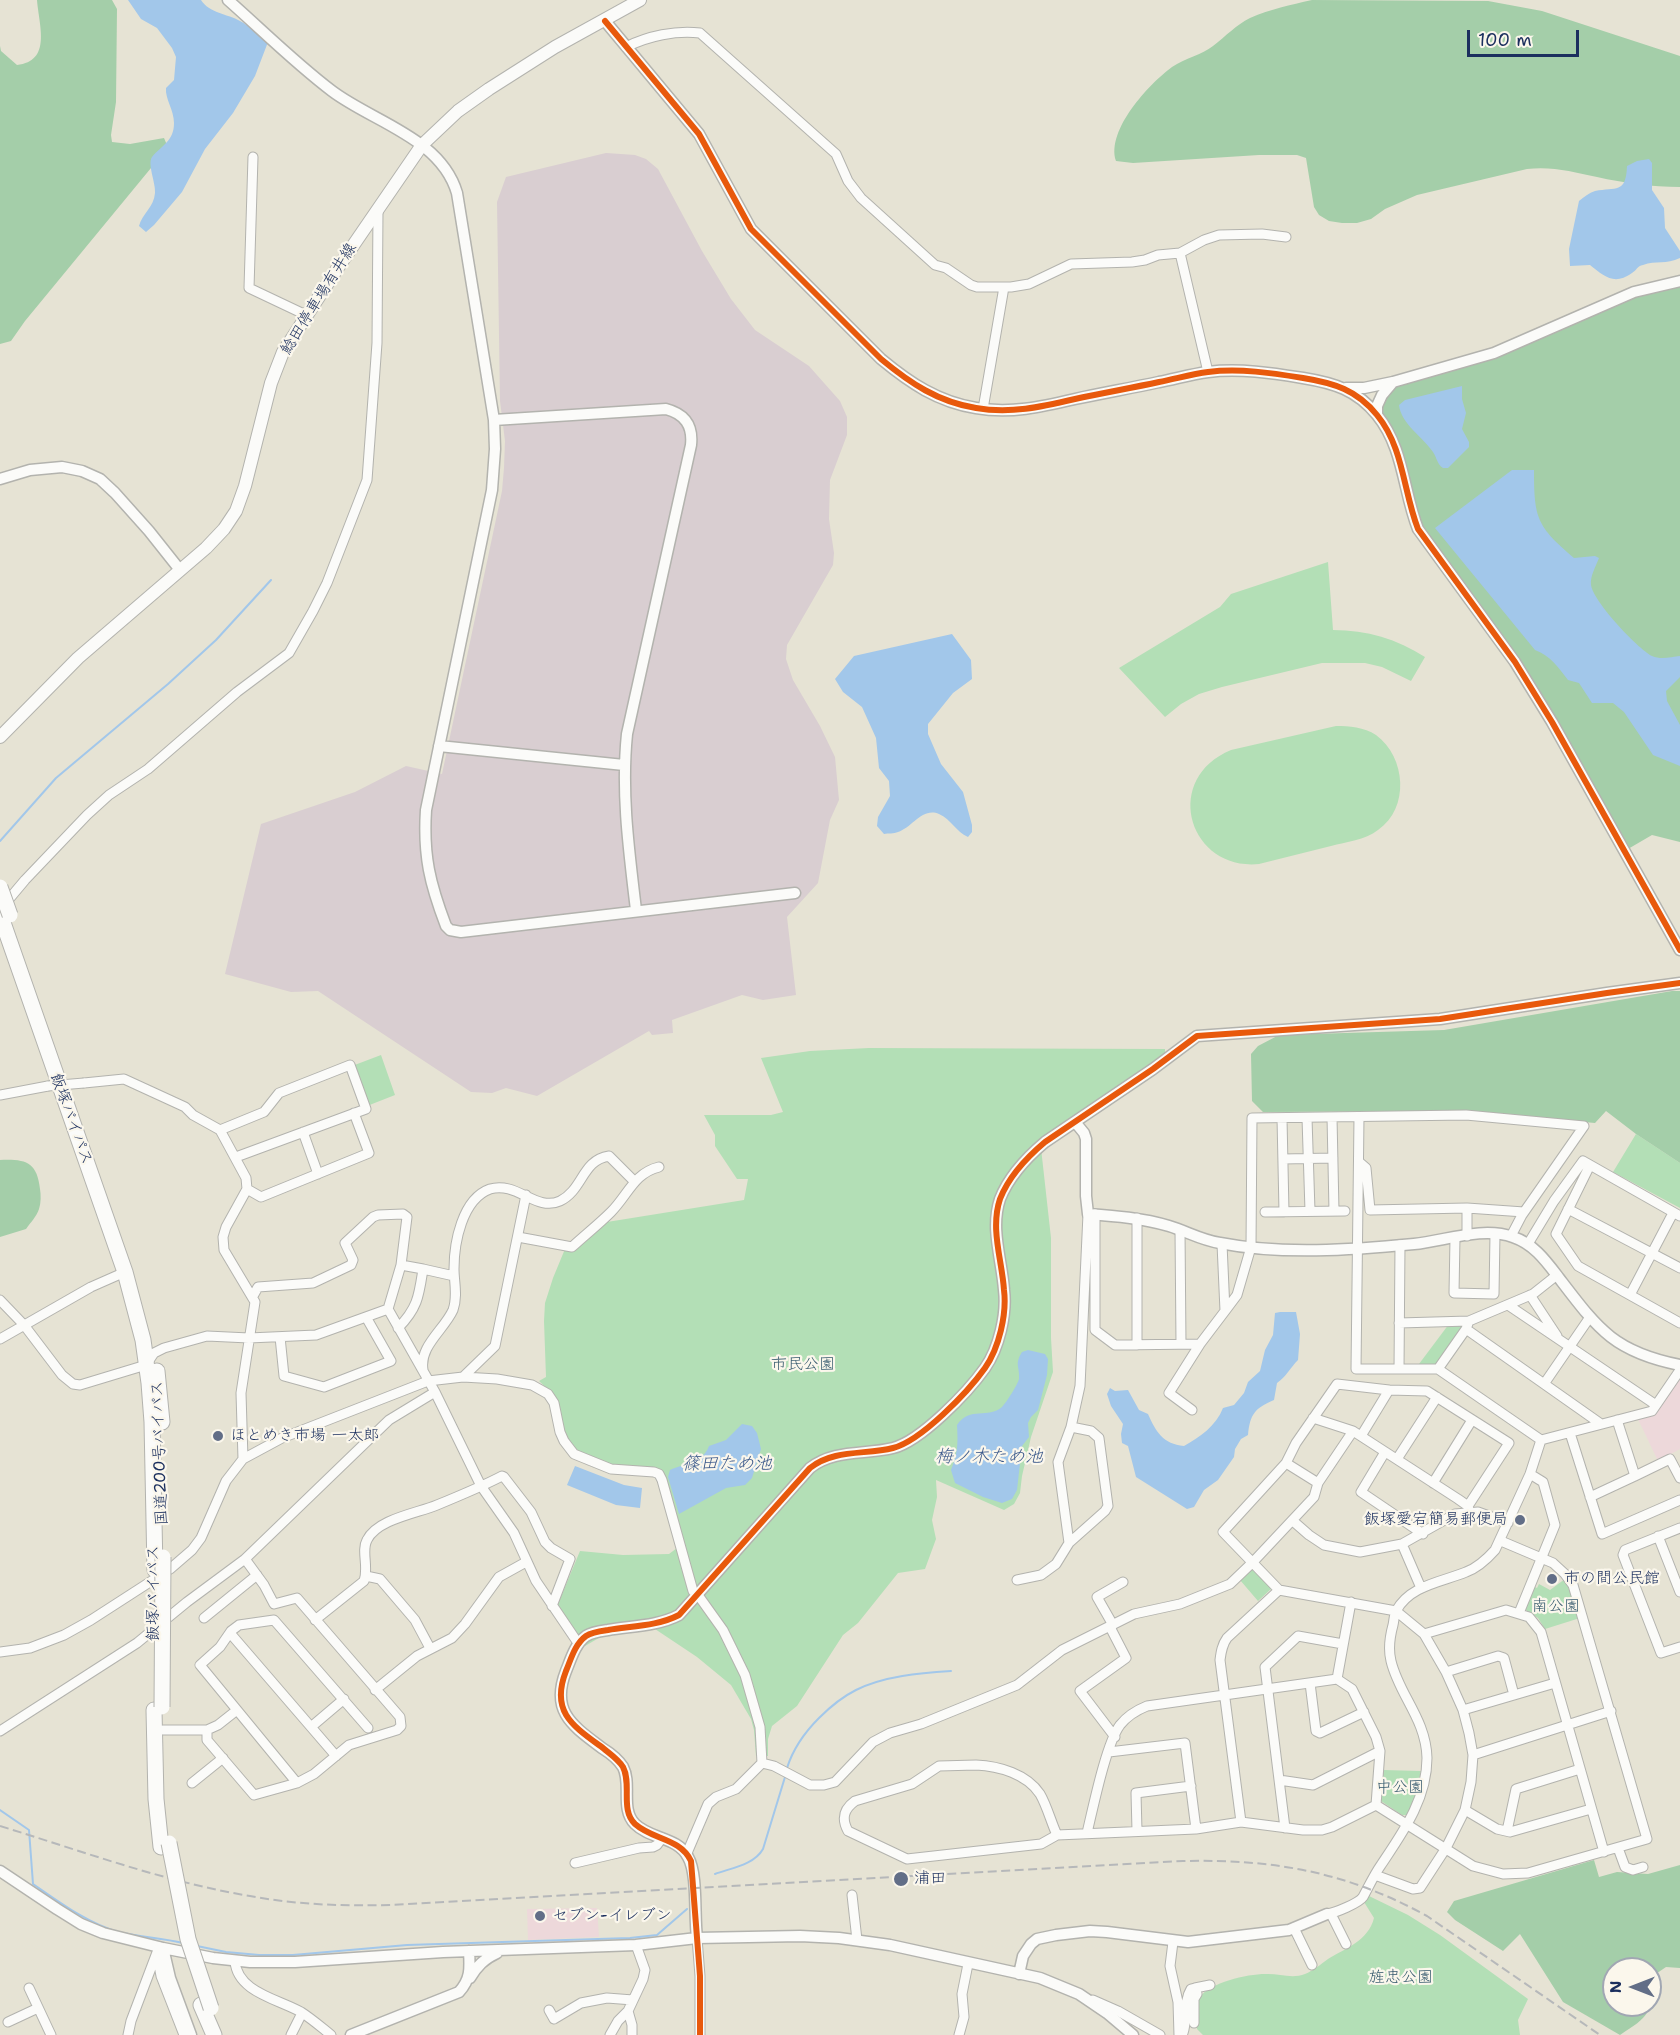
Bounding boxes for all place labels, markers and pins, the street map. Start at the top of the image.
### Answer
place label: ほとめき市場 一太郎 [230,1426,379,1446]
marker: ほとめき市場 一太郎 [211,1429,225,1443]
place label: 飯塚愛宕簡易郵便局 [1364,1510,1508,1530]
marker: 飯塚愛宕簡易郵便局 [1513,1513,1527,1527]
place label: 市の間公民館 [1564,1569,1660,1589]
marker: 市の間公民館 [1545,1572,1559,1586]
place label: 浦田 [914,1869,946,1889]
marker: 浦田 [892,1870,910,1888]
place label: セブン-イレブン [552,1906,672,1926]
marker: セブン-イレブン [533,1909,547,1923]

